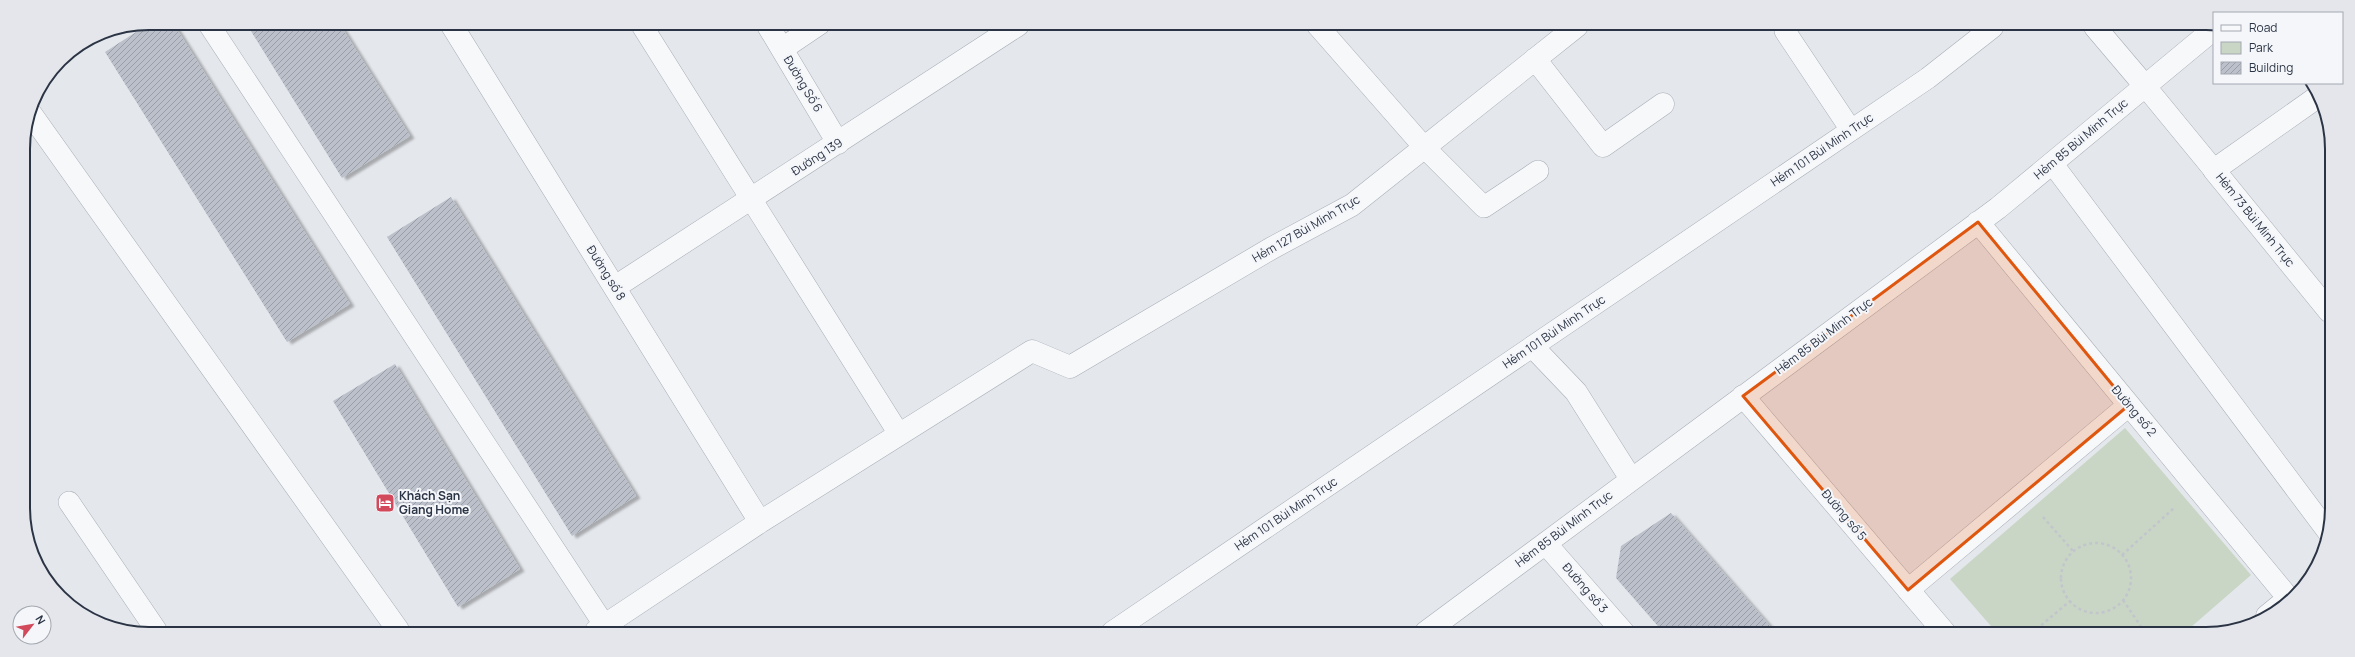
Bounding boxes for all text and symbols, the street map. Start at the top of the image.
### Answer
legend [2213,12,2343,84]
text: Road [2249,19,2277,36]
text: Park [2249,39,2274,56]
street label: Đường Số 6 [780,52,827,115]
text: Building [2249,59,2293,76]
street label: Hẻm 85 Bùi Minh Trực [2030,94,2132,183]
street label: Hẻm 101 Bùi Minh Trực [1767,109,1877,190]
street label: Đường 139 [788,134,846,179]
street label: Hẻm 73 Bùi Minh Trực [2212,169,2299,271]
street label: Hẻm 127 Bùi Minh Trực [1249,191,1363,266]
street label: Đường số 8 [583,242,630,303]
street label: Hẻm 101 Bùi Minh Trực [1499,291,1609,372]
street label: Hẻm 85 Bùi Minh Trực [1771,293,1876,378]
street label: Đường số 2 [2108,382,2161,440]
street label: Hẻm 101 Bùi Minh Trực [1231,473,1341,554]
street label: Hẻm 85 Bùi Minh Trực [1511,486,1616,571]
street label: Đường số 5 [1818,486,1871,544]
place label: Khách Sạn Giang Home [399,487,469,518]
hotel icon: Khách Sạn Giang Home [374,492,396,514]
street label: Đường số 3 [1559,559,1612,616]
north arrow [12,605,52,645]
text: N [33,612,50,627]

